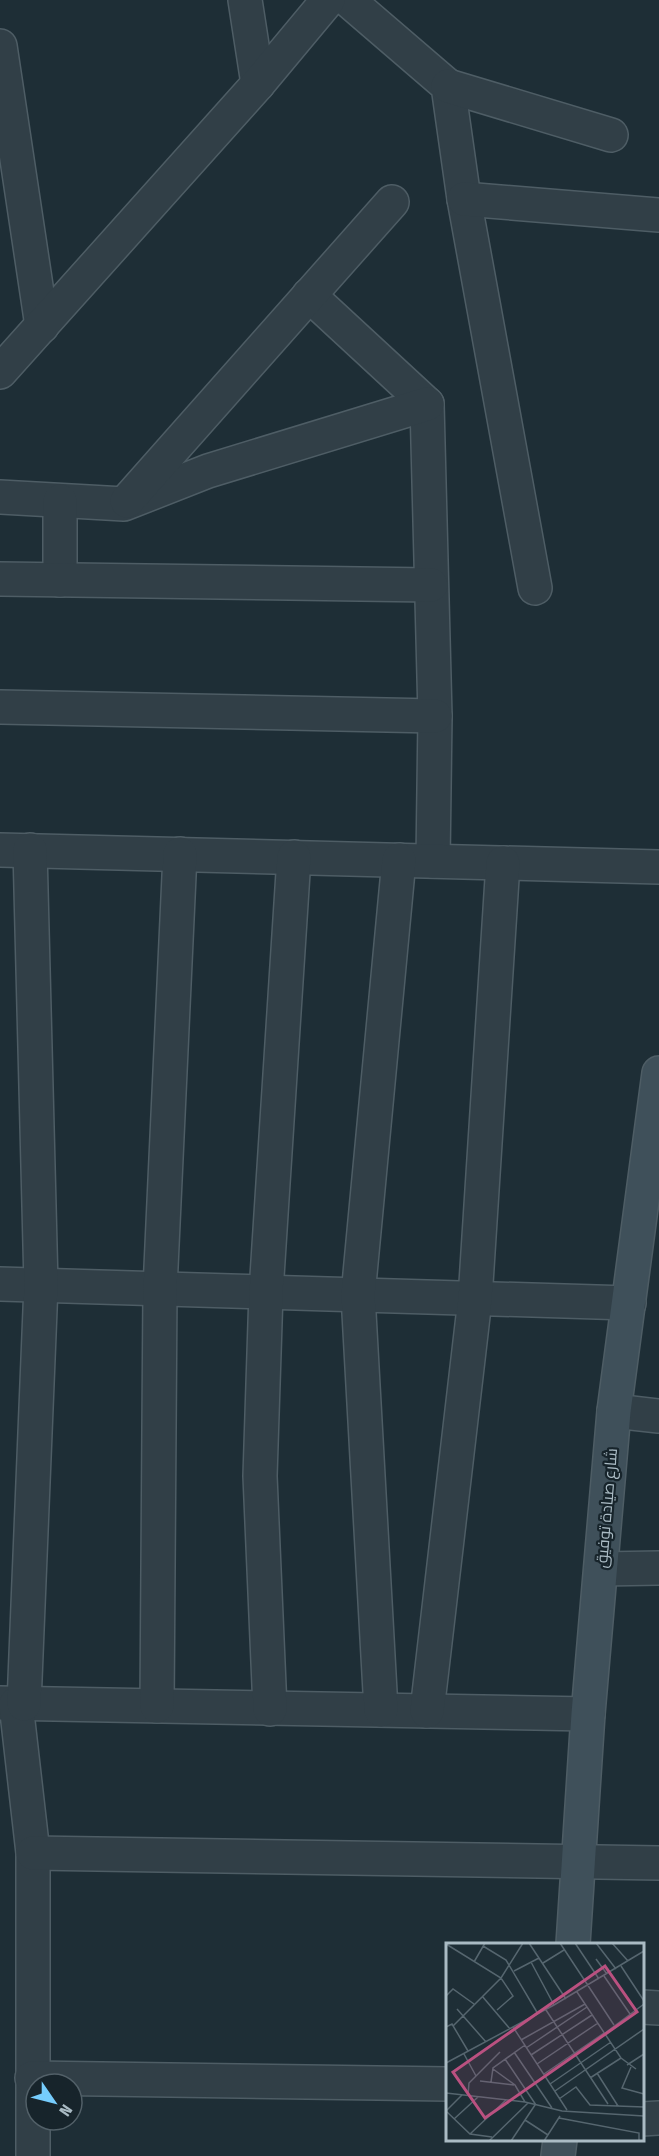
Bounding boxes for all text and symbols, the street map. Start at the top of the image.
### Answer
street label: شارع صيادة توفيق [592,1447,623,1569]
inset map [446,1943,644,2141]
north arrow [24,2072,84,2132]
text: N [55,2101,76,2120]

